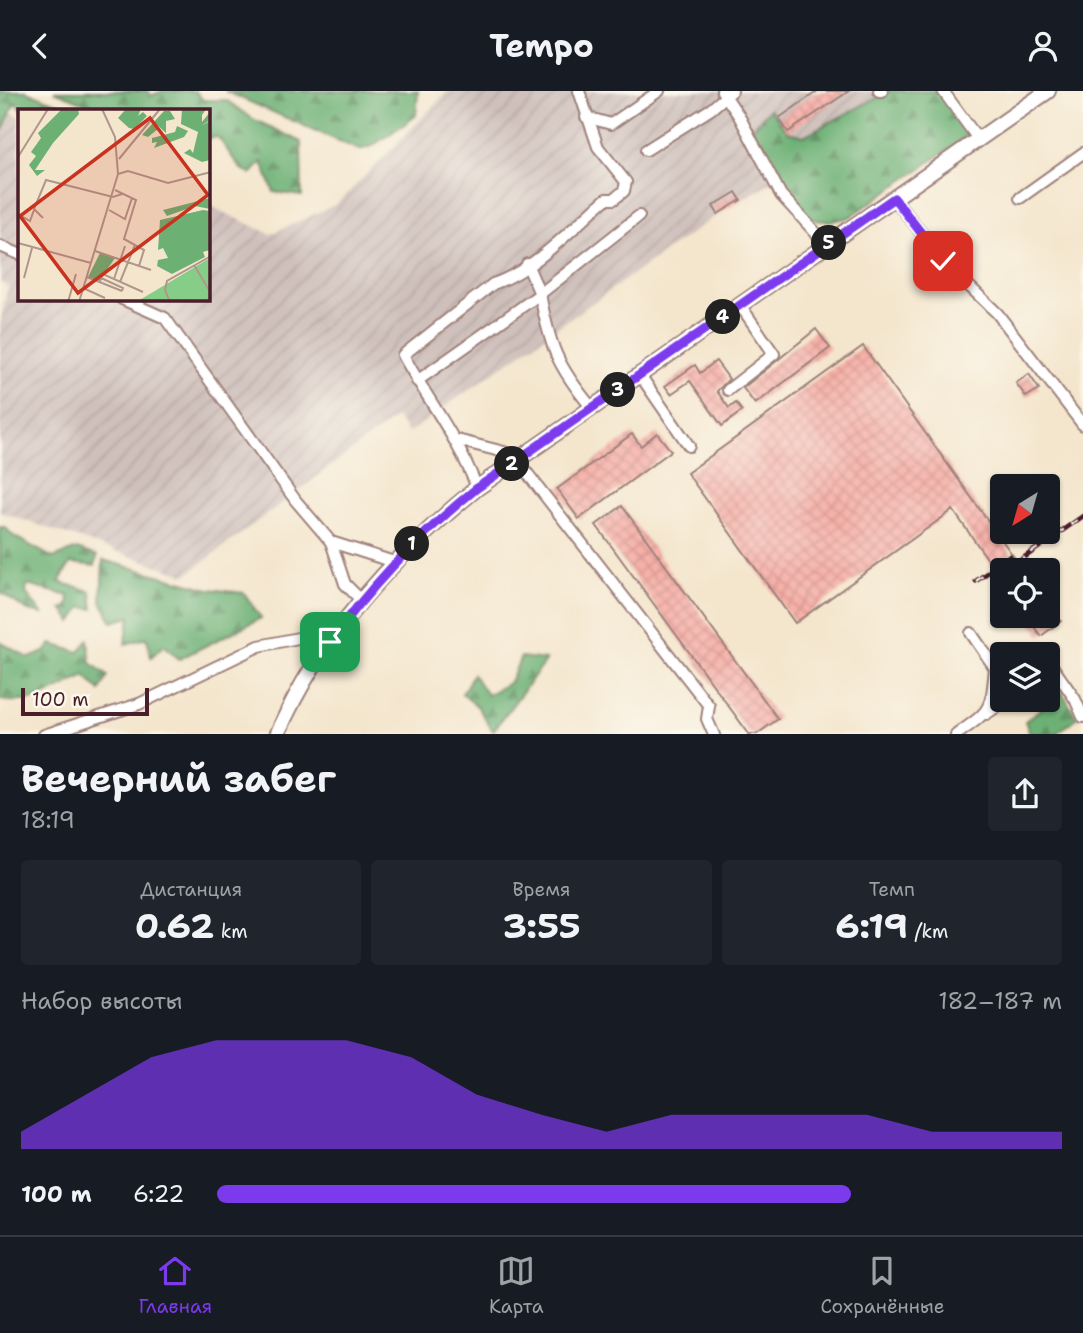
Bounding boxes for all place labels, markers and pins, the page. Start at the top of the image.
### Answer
pin: 5 [812,225,846,261]
pin [913,231,973,291]
pin: 4 [706,299,740,335]
pin: 3 [600,373,636,407]
pin: 2 [494,447,530,481]
pin: 1 [394,526,430,561]
pin [300,612,360,672]

